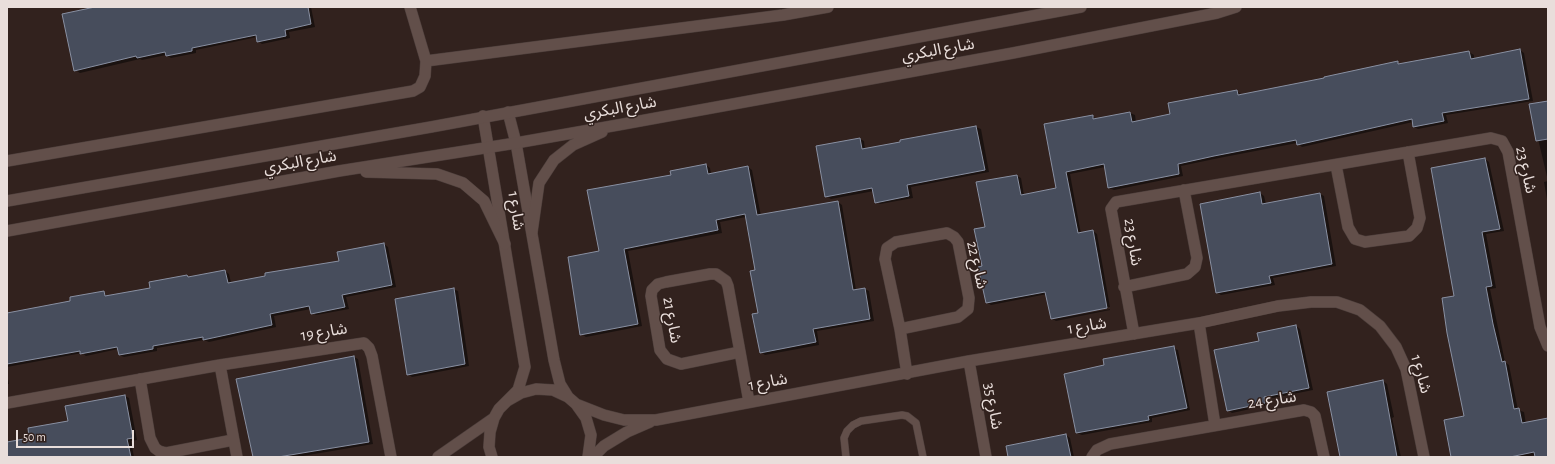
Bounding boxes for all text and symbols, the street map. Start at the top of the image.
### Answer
street label: شارع البكري [900,34,976,66]
street label: شارع البكري [582,92,658,124]
street label: شارع 23 [1511,145,1541,195]
street label: شارع البكري [262,146,338,178]
street label: شارع 1 [503,190,529,232]
street label: شارع 23 [1120,217,1146,267]
street label: شارع 22 [962,239,992,291]
street label: شارع 21 [658,295,686,345]
street label: شارع 1 [1066,313,1108,339]
street label: شارع 19 [299,319,349,345]
street label: شارع 1 [1406,352,1436,396]
street label: شارع 1 [747,369,789,395]
street label: شارع 35 [979,381,1007,431]
street label: شارع 24 [1247,387,1297,413]
scale bar [18,422,136,448]
text: 50 m [23,431,46,443]

